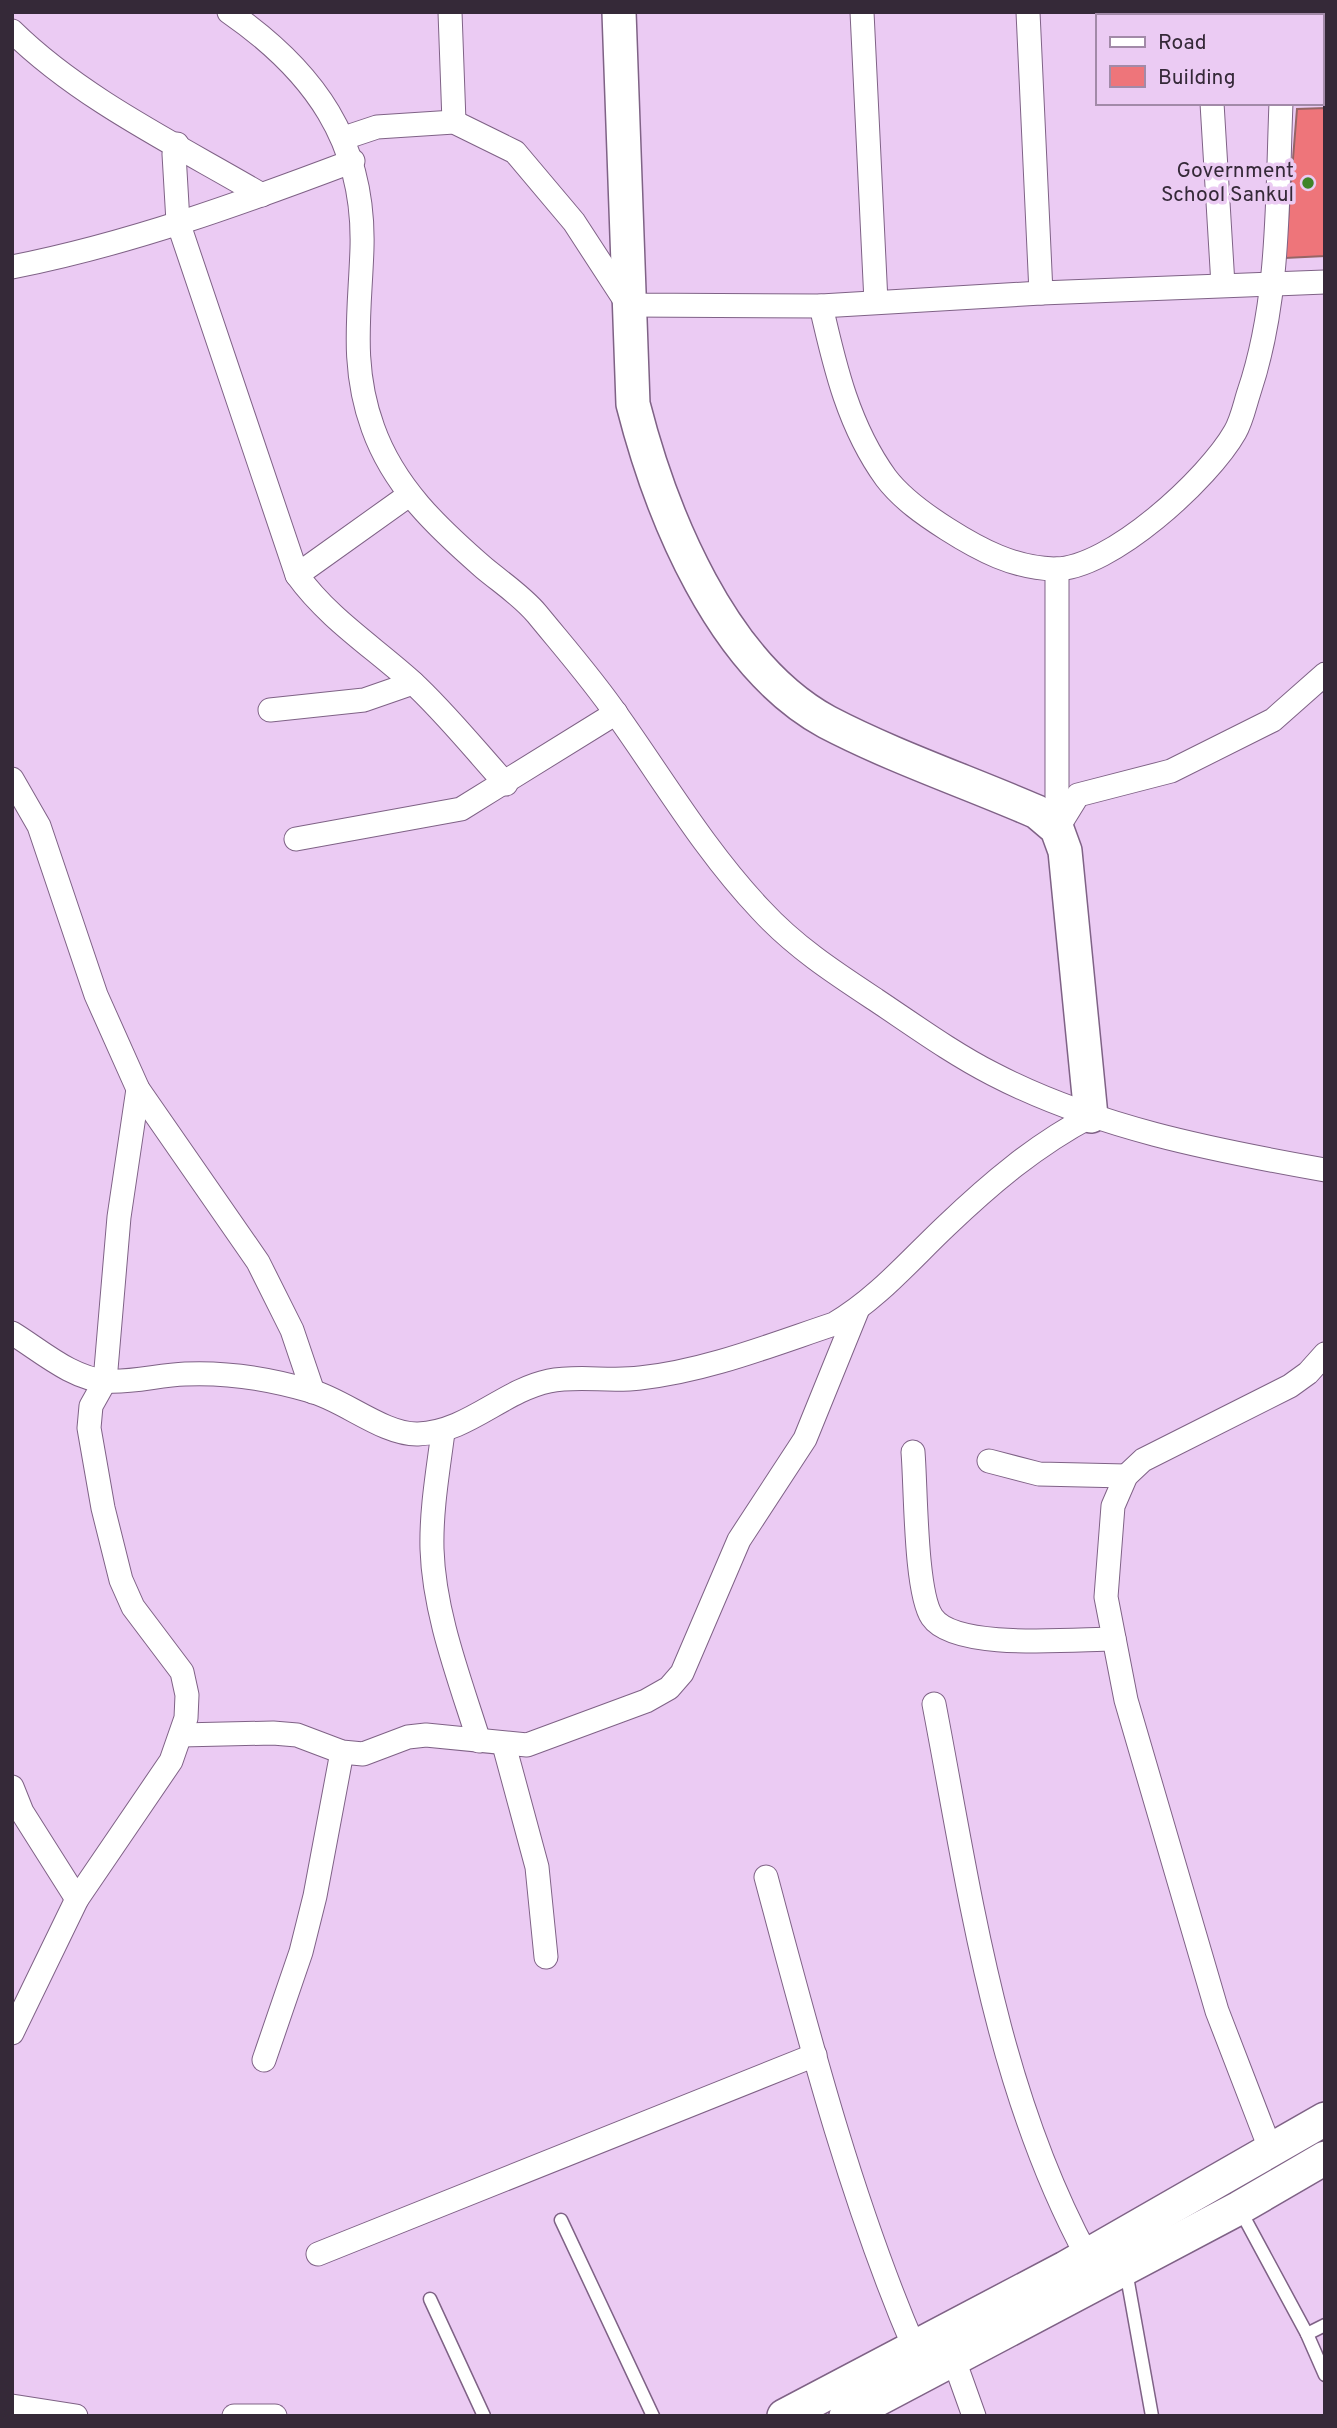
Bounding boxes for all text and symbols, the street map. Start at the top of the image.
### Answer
legend [1096,14,1323,105]
text: Road [1158,30,1207,57]
text: Building [1158,65,1236,92]
place label: Government School Sankul [1161,158,1294,209]
marker: Government School Sankul [1300,175,1316,191]

